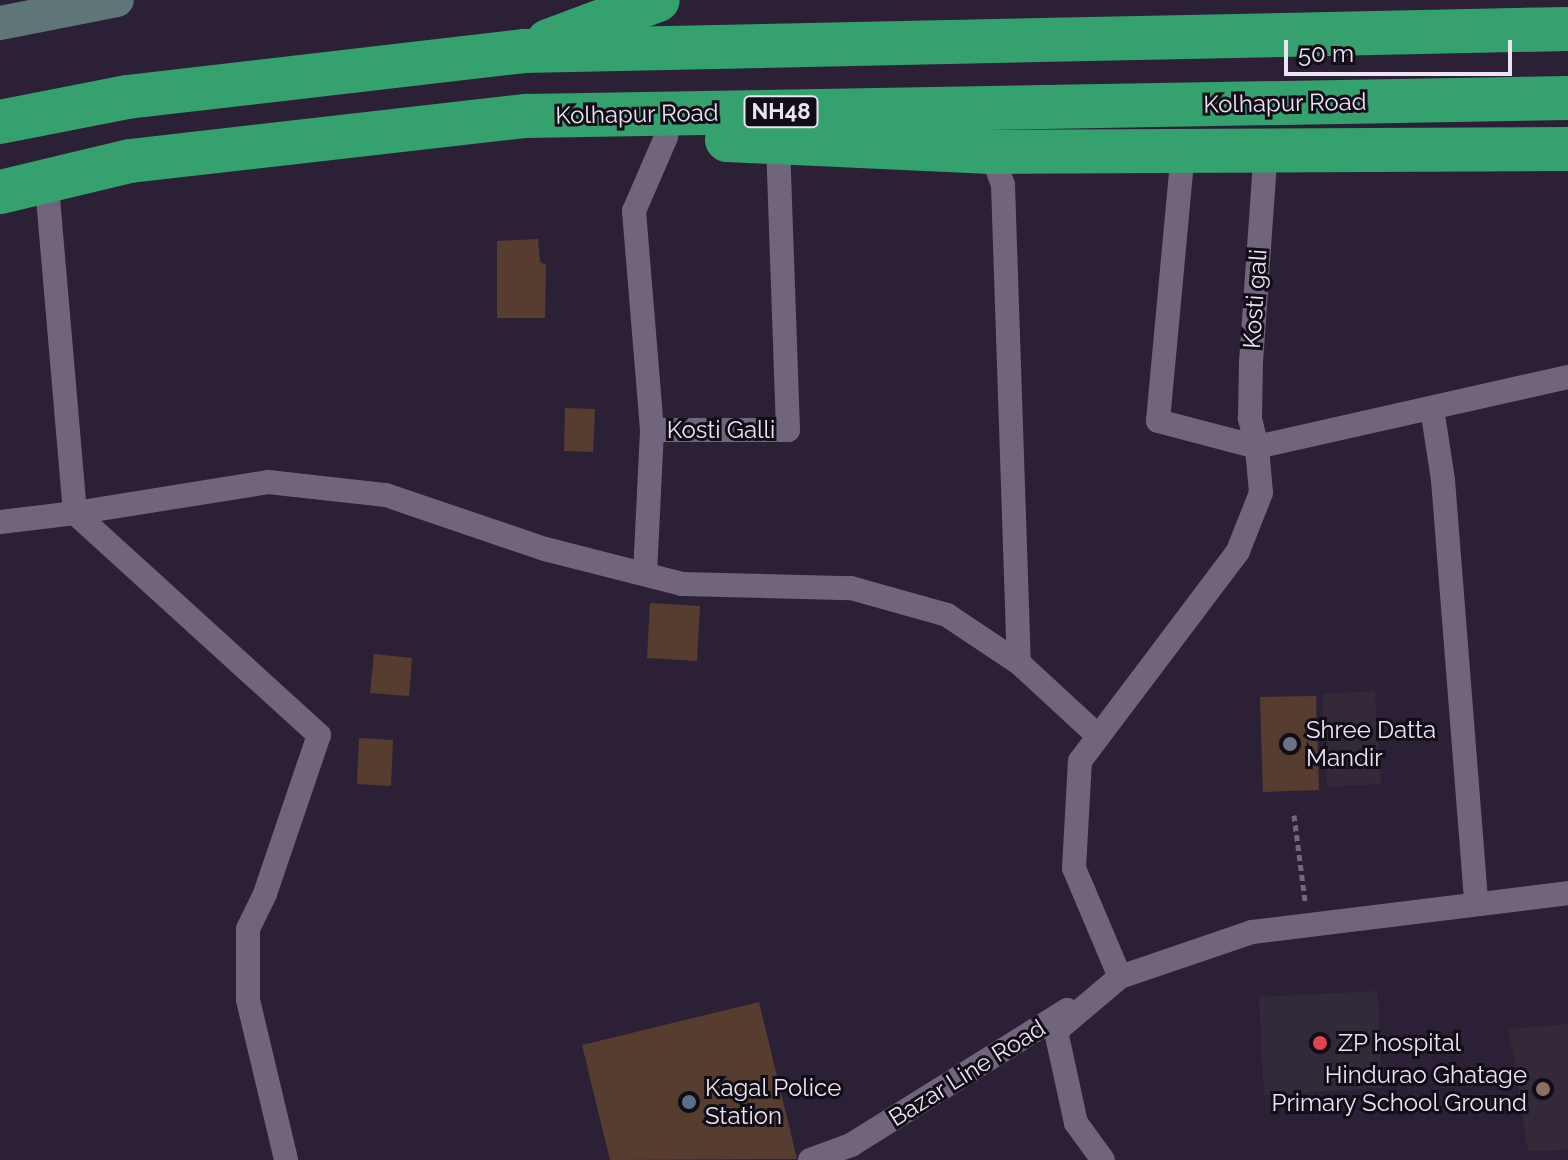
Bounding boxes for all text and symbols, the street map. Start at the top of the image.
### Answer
scale bar [1288,24,1516,74]
text: 50 m [1298,39,1354,68]
street label: Kolhapur Road [1203,87,1367,119]
road number: NH48 [743,94,819,130]
street label: Kolhapur Road [555,98,719,130]
street label: Kosti gali [1237,248,1273,350]
street label: Kosti Galli [667,416,775,444]
place label: Shree Datta Mandir [1306,716,1436,772]
marker: Shree Datta Mandir [1281,735,1299,753]
street label: Bazar Line Road [883,1013,1051,1133]
place label: ZP hospital [1338,1029,1462,1057]
marker: ZP hospital [1309,1032,1331,1054]
place label: Hindurao Ghatage Primary School Ground [1270,1061,1527,1117]
place label: Kagal Police Station [705,1074,842,1130]
marker: Hindurao Ghatage Primary School Ground [1534,1080,1552,1098]
marker: Kagal Police Station [680,1093,698,1111]

